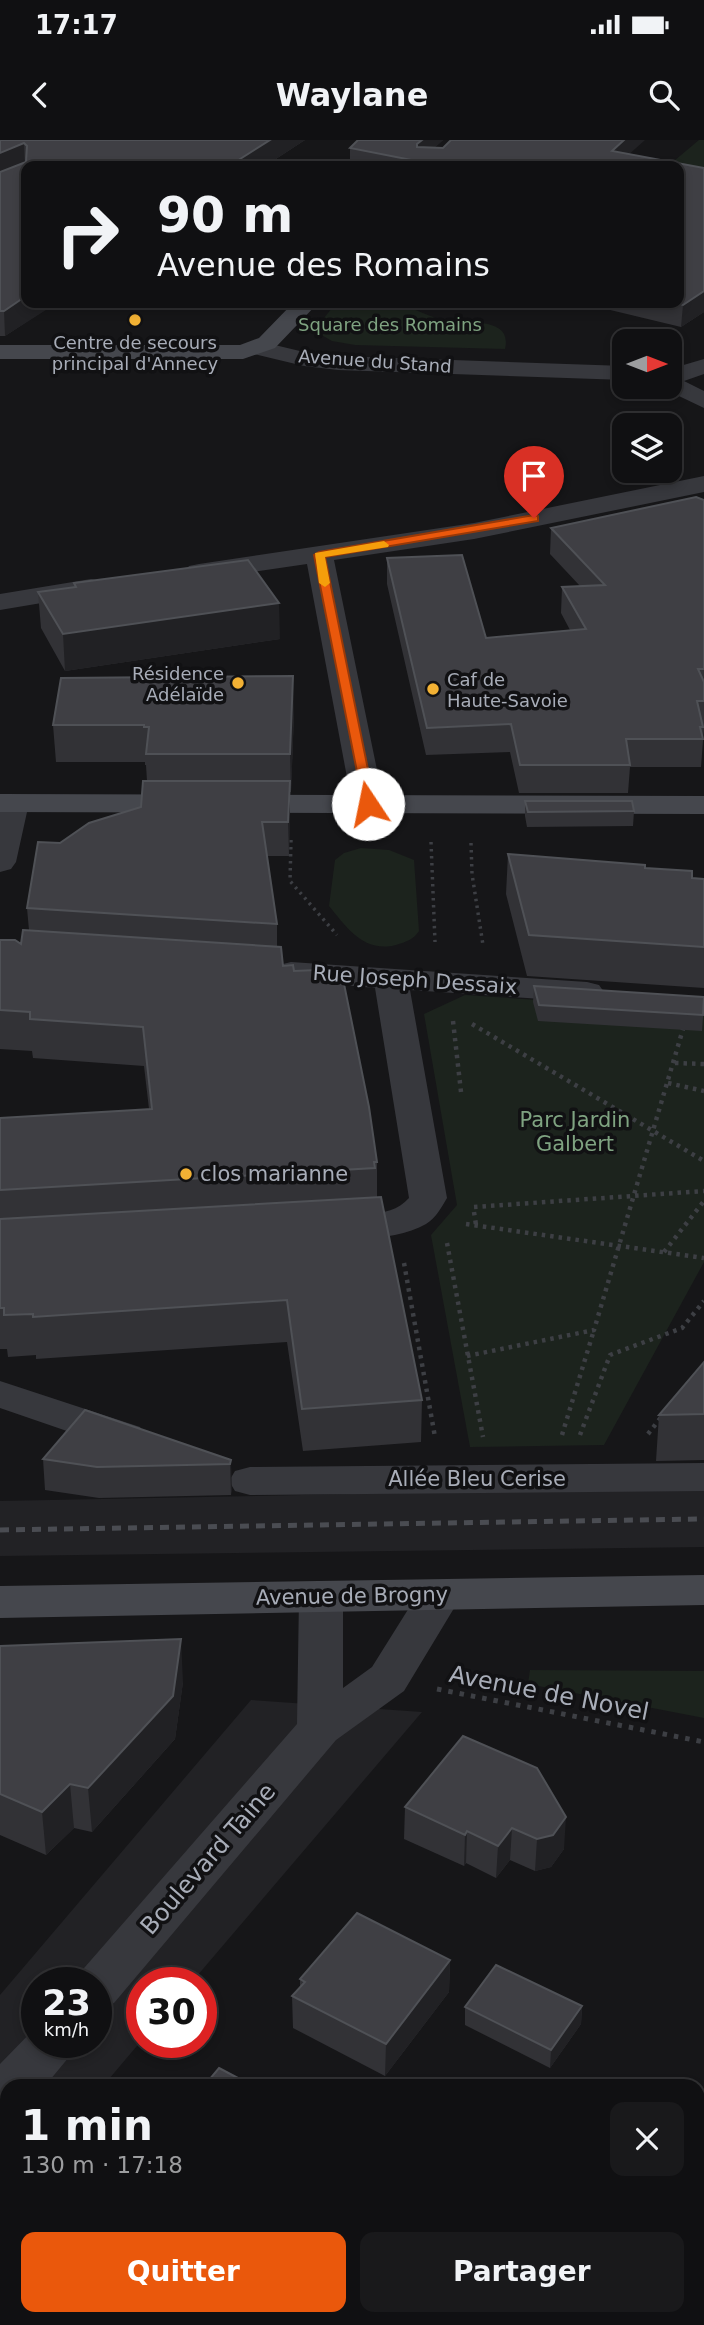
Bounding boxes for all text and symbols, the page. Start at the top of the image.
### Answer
text: 17:17 [35,10,118,40]
icon: back [21,76,59,114]
text: Waylane [276,76,428,114]
icon: search [645,76,683,114]
text: 90 m [157,187,293,244]
icon: right [42,189,133,280]
text: Avenue des Romains [157,246,490,284]
marker: Centre de secours principal d'Annecy [127,312,143,328]
park label: Square des Romains [298,314,482,335]
north arrow [612,329,682,399]
map controls [612,329,682,483]
place label: Centre de secours principal d'Annecy [52,332,219,374]
street label: Avenue du Stand [298,345,452,377]
button: layers [612,413,682,483]
pin [504,446,564,518]
icon: arrive [515,457,553,495]
place label: Résidence Adélaïde [132,663,224,705]
place label: Caf de Haute-Savoie [447,669,568,711]
marker: Résidence Adélaïde [230,675,246,691]
marker: Caf de Haute-Savoie [425,681,441,697]
position arrow [331,767,405,841]
street label: Rue Joseph Dessaix [312,961,518,999]
park label: Parc Jardin Galbert [520,1108,630,1156]
place label: clos marianne [200,1162,348,1186]
marker: clos marianne [178,1166,194,1182]
street label: Allée Bleu Cerise [388,1467,566,1491]
street label: Avenue de Brogny [256,1582,448,1610]
street label: Avenue de Novel [447,1660,651,1726]
street label: Boulevard Taine [135,1778,281,1940]
speed limit sign: 30 [126,1967,217,2058]
text: 23 [42,1983,91,2023]
text: km/h [44,2019,89,2040]
text: 1 min [21,2101,153,2150]
button: close [610,2102,684,2176]
text: 130 m · 17:18 [21,2152,183,2178]
button: Quitter [21,2232,346,2312]
button: Partager [360,2232,684,2312]

